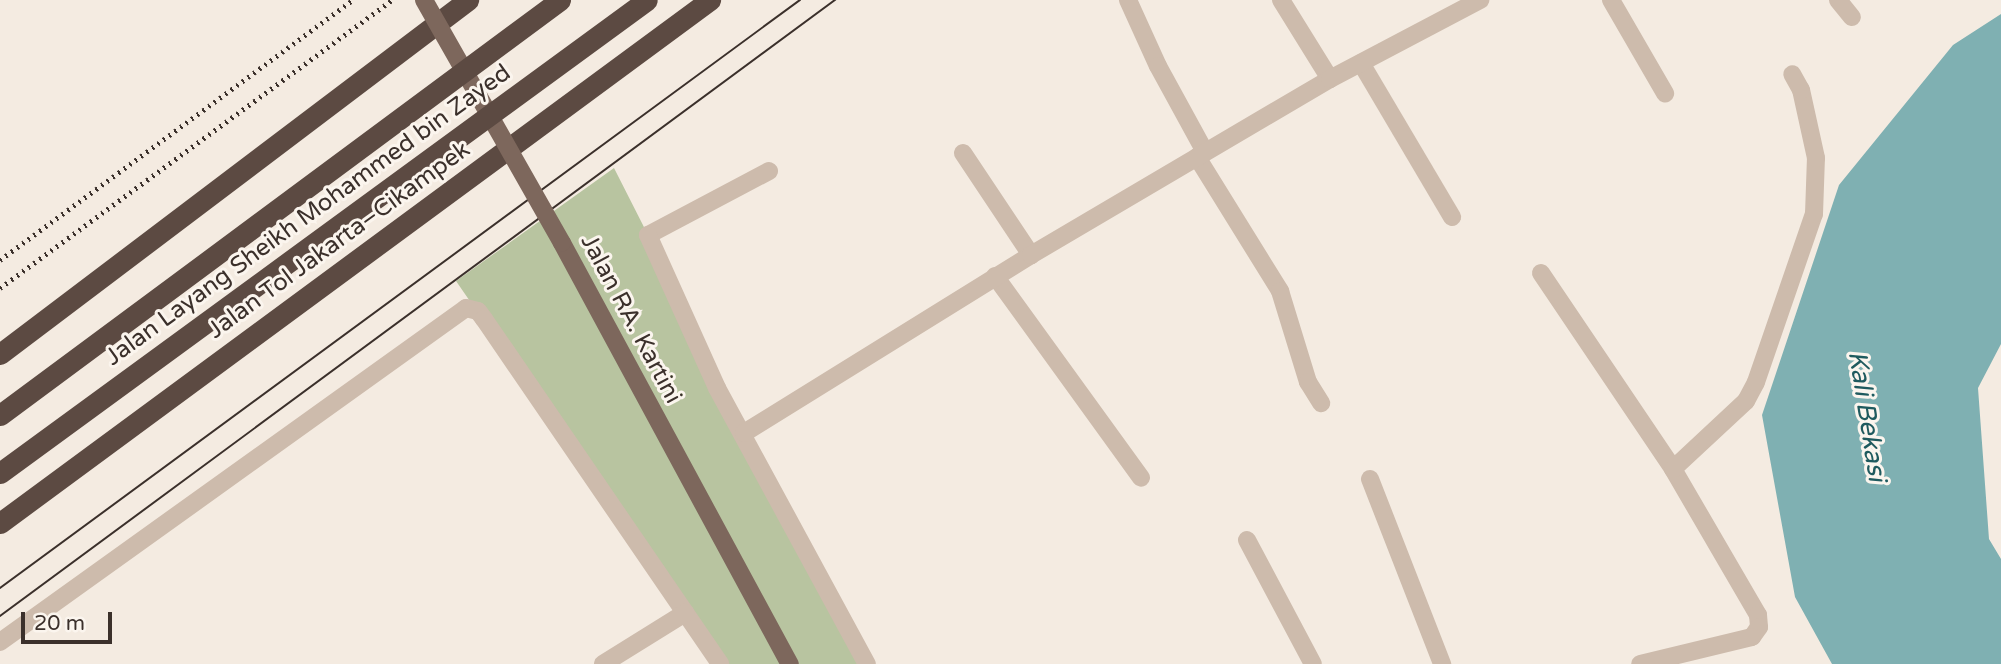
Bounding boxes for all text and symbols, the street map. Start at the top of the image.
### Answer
street label: Jalan Layang Sheikh Mohammed bin Zayed [100,58,516,372]
street label: Jalan Tol Jakarta–Cikampek [202,135,476,345]
street label: Jalan RA. Kartini [574,230,688,408]
water label: Kali Bekasi [1841,348,1893,484]
scale bar [24,598,116,642]
text: 20 m [34,611,85,636]

